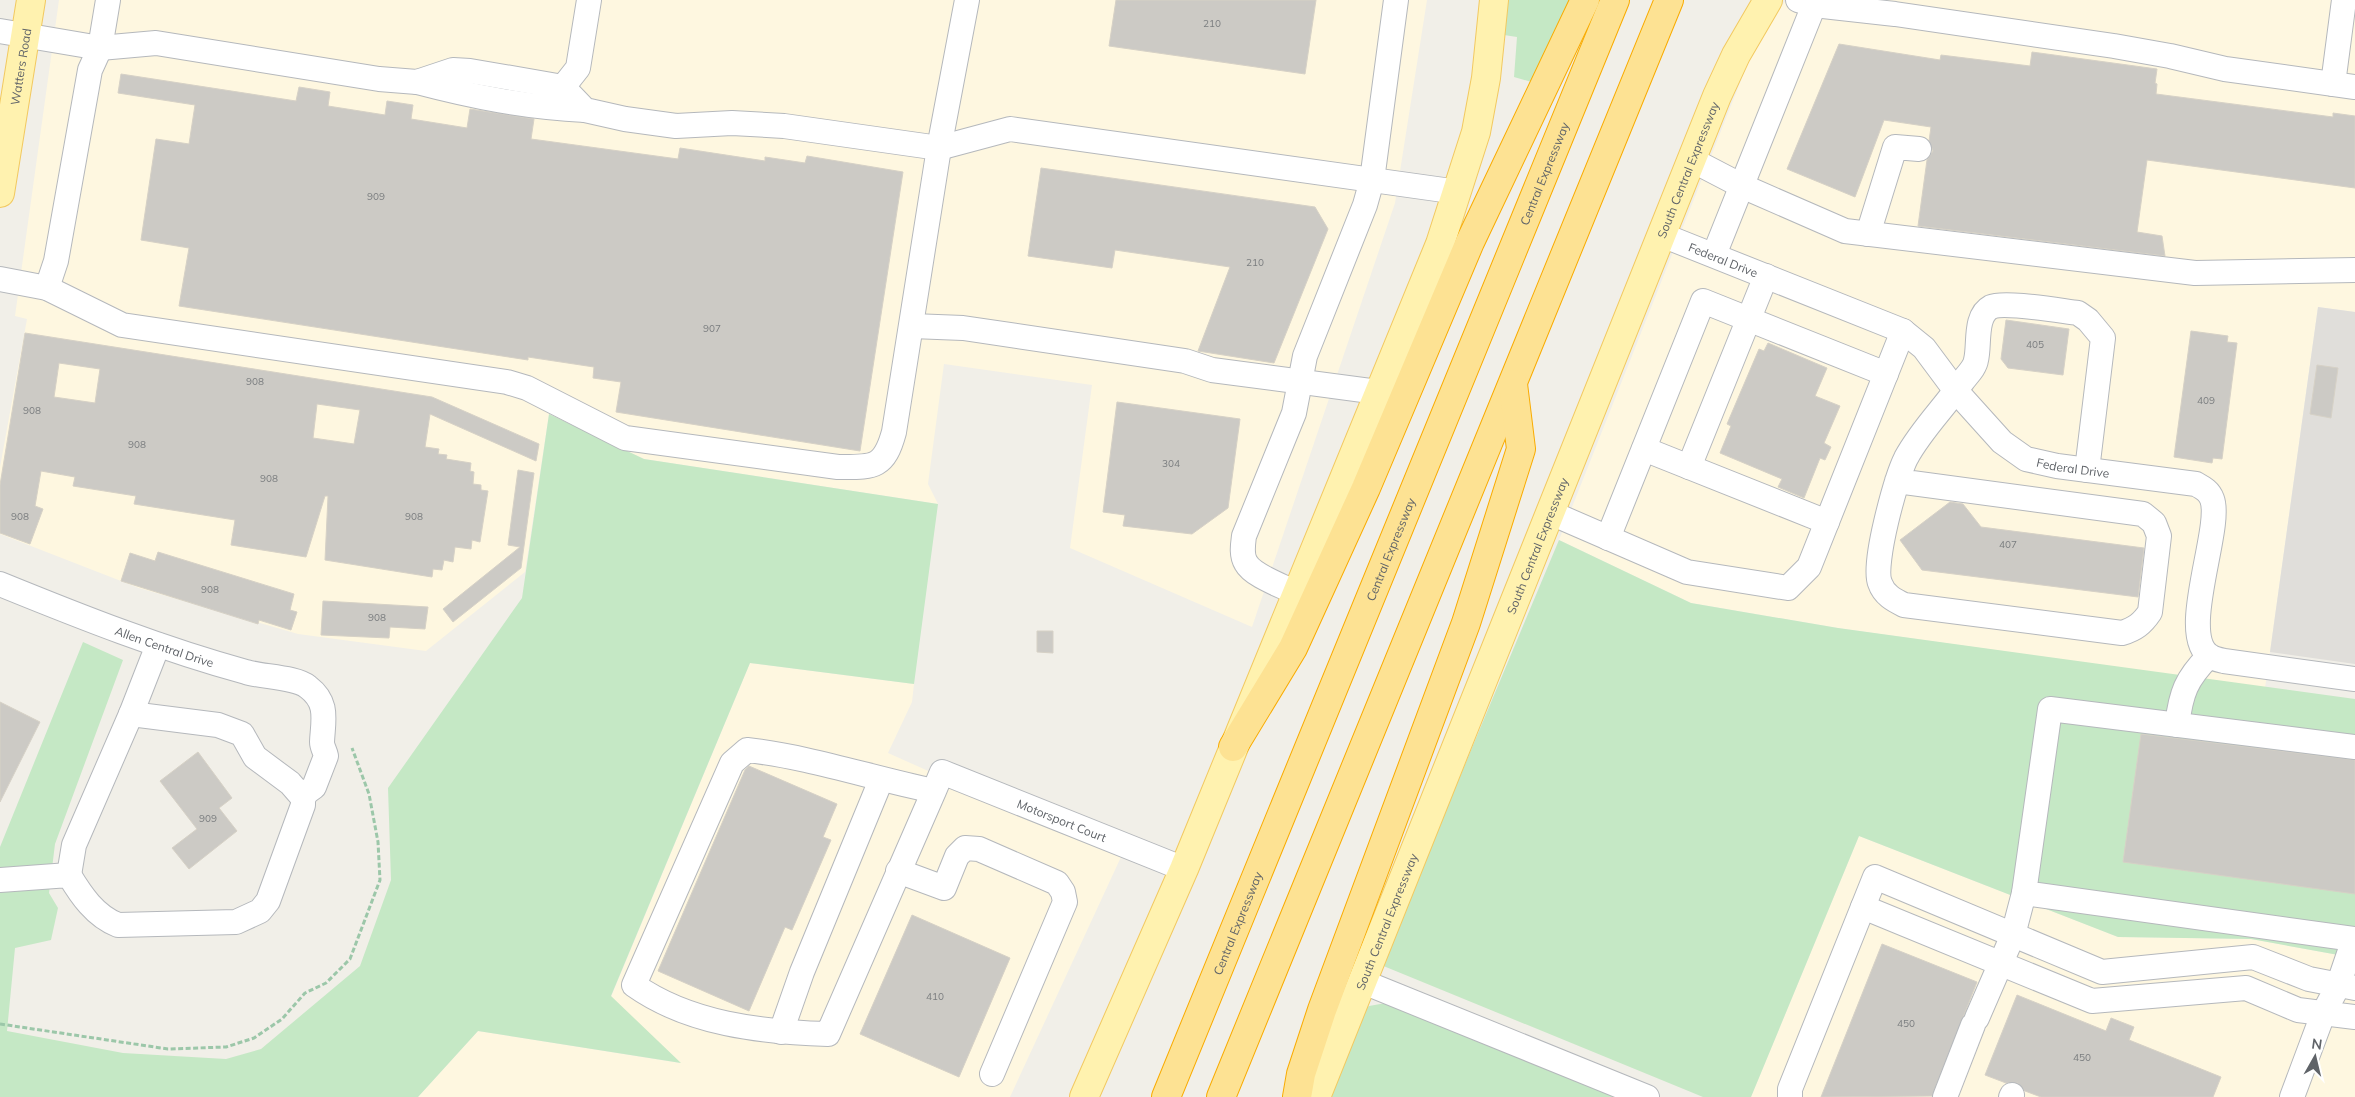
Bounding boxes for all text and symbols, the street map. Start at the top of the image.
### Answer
house number: 210 [1203,17,1221,30]
street label: Watters Road [7,27,34,106]
street label: South Central Expressway [1653,99,1722,240]
street label: Central Expressway [1516,119,1572,227]
house number: 909 [367,190,385,203]
street label: Federal Drive [1686,239,1760,280]
house number: 210 [1246,256,1264,269]
house number: 907 [703,322,721,335]
house number: 405 [2026,338,2044,351]
house number: 908 [246,375,264,388]
house number: 409 [2197,394,2215,407]
house number: 908 [23,404,41,417]
house number: 908 [128,438,146,451]
street label: Federal Drive [2035,454,2110,480]
house number: 304 [1162,457,1180,470]
house number: 908 [260,472,278,485]
street label: South Central Expressway [1503,475,1571,616]
street label: Central Expressway [1362,495,1418,603]
house number: 908 [11,510,29,523]
house number: 908 [405,510,423,523]
house number: 407 [1999,538,2017,551]
house number: 908 [201,583,219,596]
house number: 908 [368,611,386,624]
street label: Allen Central Drive [113,622,216,670]
street label: Motorsport Court [1015,795,1109,845]
house number: 909 [199,812,217,825]
street label: South Central Expressway [1352,850,1421,992]
street label: Central Expressway [1209,869,1265,977]
house number: 410 [926,990,944,1003]
house number: 450 [1897,1017,1915,1030]
north arrow [2290,1032,2340,1082]
text: N [2310,1034,2323,1054]
house number: 450 [2073,1051,2091,1064]

